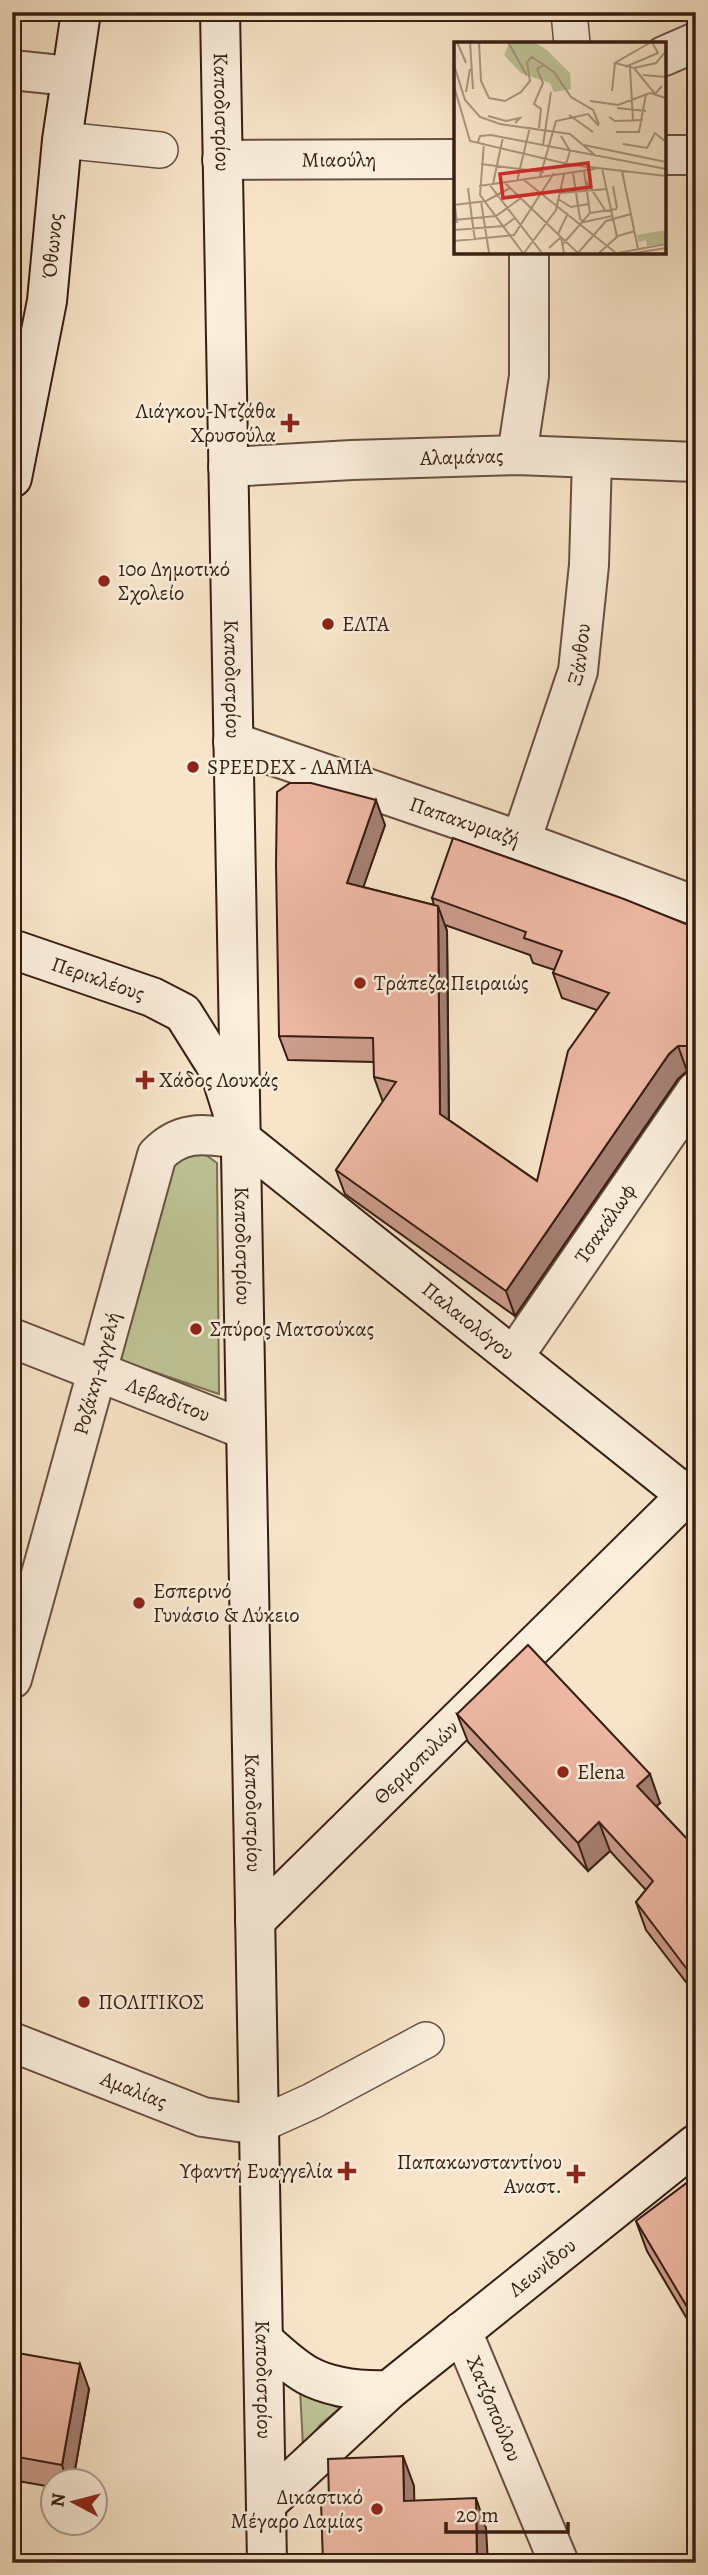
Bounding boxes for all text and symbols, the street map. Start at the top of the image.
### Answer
inset map [454,42,666,254]
street label: Καποδιστρίου [207,52,237,172]
street label: Μιαούλη [302,145,376,174]
street label: Όθωνος [35,212,69,280]
place label: Λιάγκου-Ντζάθα Χρυσούλα [135,397,276,449]
marker: Λιάγκου-Ντζάθα Χρυσούλα [282,415,298,431]
street label: Αλαμάνας [419,441,504,472]
place label: 10ο Δημοτικό Σχολείο [118,555,230,607]
marker: 10ο Δημοτικό Σχολείο [96,573,112,589]
place label: ΕΛΤΑ [342,610,390,638]
marker: ΕΛΤΑ [320,616,336,632]
street label: Καποδιστρίου [217,619,247,739]
street label: Ξάνθου [560,622,597,689]
place label: SPEEDEX - ΛΑΜΙΑ [207,753,374,781]
marker: SPEEDEX - ΛΑΜΙΑ [185,759,201,775]
street label: Παπακυριαζή [406,790,524,854]
street label: Περικλέους [48,950,148,1007]
place label: Τράπεζα Πειραιώς [374,969,529,997]
marker: Τράπεζα Πειραιώς [352,975,368,991]
place label: Χάδος Λουκάς [159,1066,278,1094]
marker: Χάδος Λουκάς [137,1072,153,1088]
street label: Τσακάλωφ [568,1178,642,1269]
street label: Καποδιστρίου [228,1186,258,1306]
street label: Παλαιολόγου [416,1275,521,1367]
street label: Ροζάκη-Αγγελή [66,1309,127,1438]
place label: Σπύρος Ματσούκας [210,1315,374,1343]
marker: Σπύρος Ματσούκας [188,1321,204,1337]
street label: Λεβαδίτου [121,1370,214,1429]
place label: Εσπερινό Γυνάσιο & Λύκειο [153,1577,300,1629]
marker: Εσπερινό Γυνάσιο & Λύκειο [131,1595,147,1611]
street label: Θερμοπυλών [367,1714,465,1811]
street label: Καποδιστρίου [238,1753,268,1872]
place label: Elena [577,1758,625,1786]
marker: Elena [555,1764,571,1780]
place label: ΠΟΛΙΤΙΚΟΣ [98,1988,204,2016]
marker: ΠΟΛΙΤΙΚΟΣ [76,1994,92,2010]
street label: Αμαλίας [96,2064,171,2116]
place label: Παπακωνσταντίνου Αναστ. [397,2148,562,2200]
place label: Υφαντή Ευαγγελία [179,2157,333,2185]
marker: Υφαντή Ευαγγελία [339,2163,355,2179]
marker: Παπακωνσταντίνου Αναστ. [568,2166,584,2182]
street label: Λεωνίδου [502,2231,582,2304]
street label: Καποδιστρίου [249,2320,279,2439]
street label: Χατζοπούλου [460,2351,529,2466]
north arrow [38,2466,108,2536]
place label: Δικαστικό Μέγαρο Λαμίας [230,2483,363,2535]
text: N [44,2491,72,2509]
scale bar [446,2491,568,2535]
marker: Δικαστικό Μέγαρο Λαμίας [369,2501,385,2517]
text: 20 m [456,2501,499,2529]

